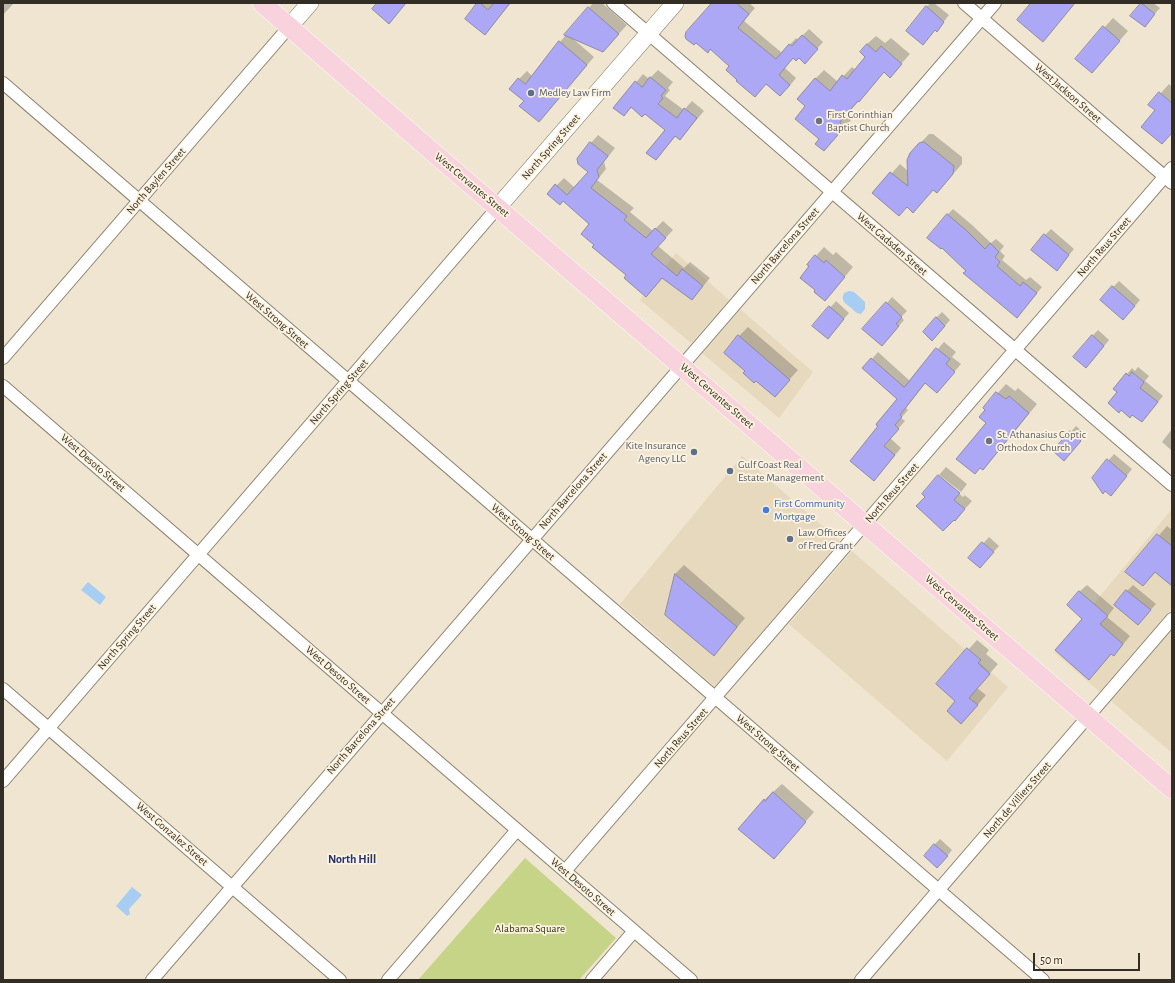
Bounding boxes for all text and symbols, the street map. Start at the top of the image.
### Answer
street label: West Jackson Street [1032,60,1104,126]
place label: Medley Law Firm [539,86,611,100]
marker: Medley Law Firm [526,88,536,98]
place label: First Corinthian Baptist Church [827,108,893,134]
street label: North Spring Street [519,111,583,183]
marker: First Corinthian Baptist Church [814,116,824,126]
street label: North Baylen Street [123,145,189,217]
street label: West Cervantes Street [432,150,512,220]
street label: North Barcelona Street [748,205,822,287]
street label: West Gadsden Street [854,210,930,278]
street label: North Reus Street [1074,214,1134,280]
street label: West Strong Street [242,289,312,351]
street label: North Spring Street [307,356,371,428]
street label: West Cervantes Street [677,360,757,432]
place label: St. Athanasius Coptic Orthodox Church [997,428,1086,454]
street label: West Desoto Street [58,431,128,495]
marker: St. Athanasius Coptic Orthodox Church [984,436,994,446]
place label: Kite Insurance Agency LLC [626,439,686,465]
marker: Kite Insurance Agency LLC [689,447,699,457]
street label: North Barcelona Street [536,450,610,532]
place label: Gulf Coast Real Estate Management [738,458,824,484]
street label: North Reus Street [862,460,922,526]
marker: Gulf Coast Real Estate Management [725,466,735,476]
place label: First Community Mortgage [774,497,845,523]
street label: West Strong Street [488,501,558,563]
marker: First Community Mortgage [761,505,771,515]
place label: Law Offices of Fred Grant [798,526,853,552]
marker: Law Offices of Fred Grant [785,534,795,544]
street label: West Cervantes Street [922,572,1002,644]
street label: North Spring Street [95,601,159,673]
street label: West Desoto Street [303,643,373,707]
street label: North Barcelona Street [324,695,398,777]
street label: North Reus Street [651,705,711,771]
street label: West Strong Street [733,712,803,774]
street label: North de Villiers Street [980,759,1054,841]
street label: West Gonzalez Street [133,799,211,869]
district label: North Hill [328,852,376,866]
street label: West Desoto Street [548,855,618,919]
park label: Alabama Square [495,922,565,936]
scale bar [1035,945,1142,971]
text: 50 m [1040,954,1063,966]

